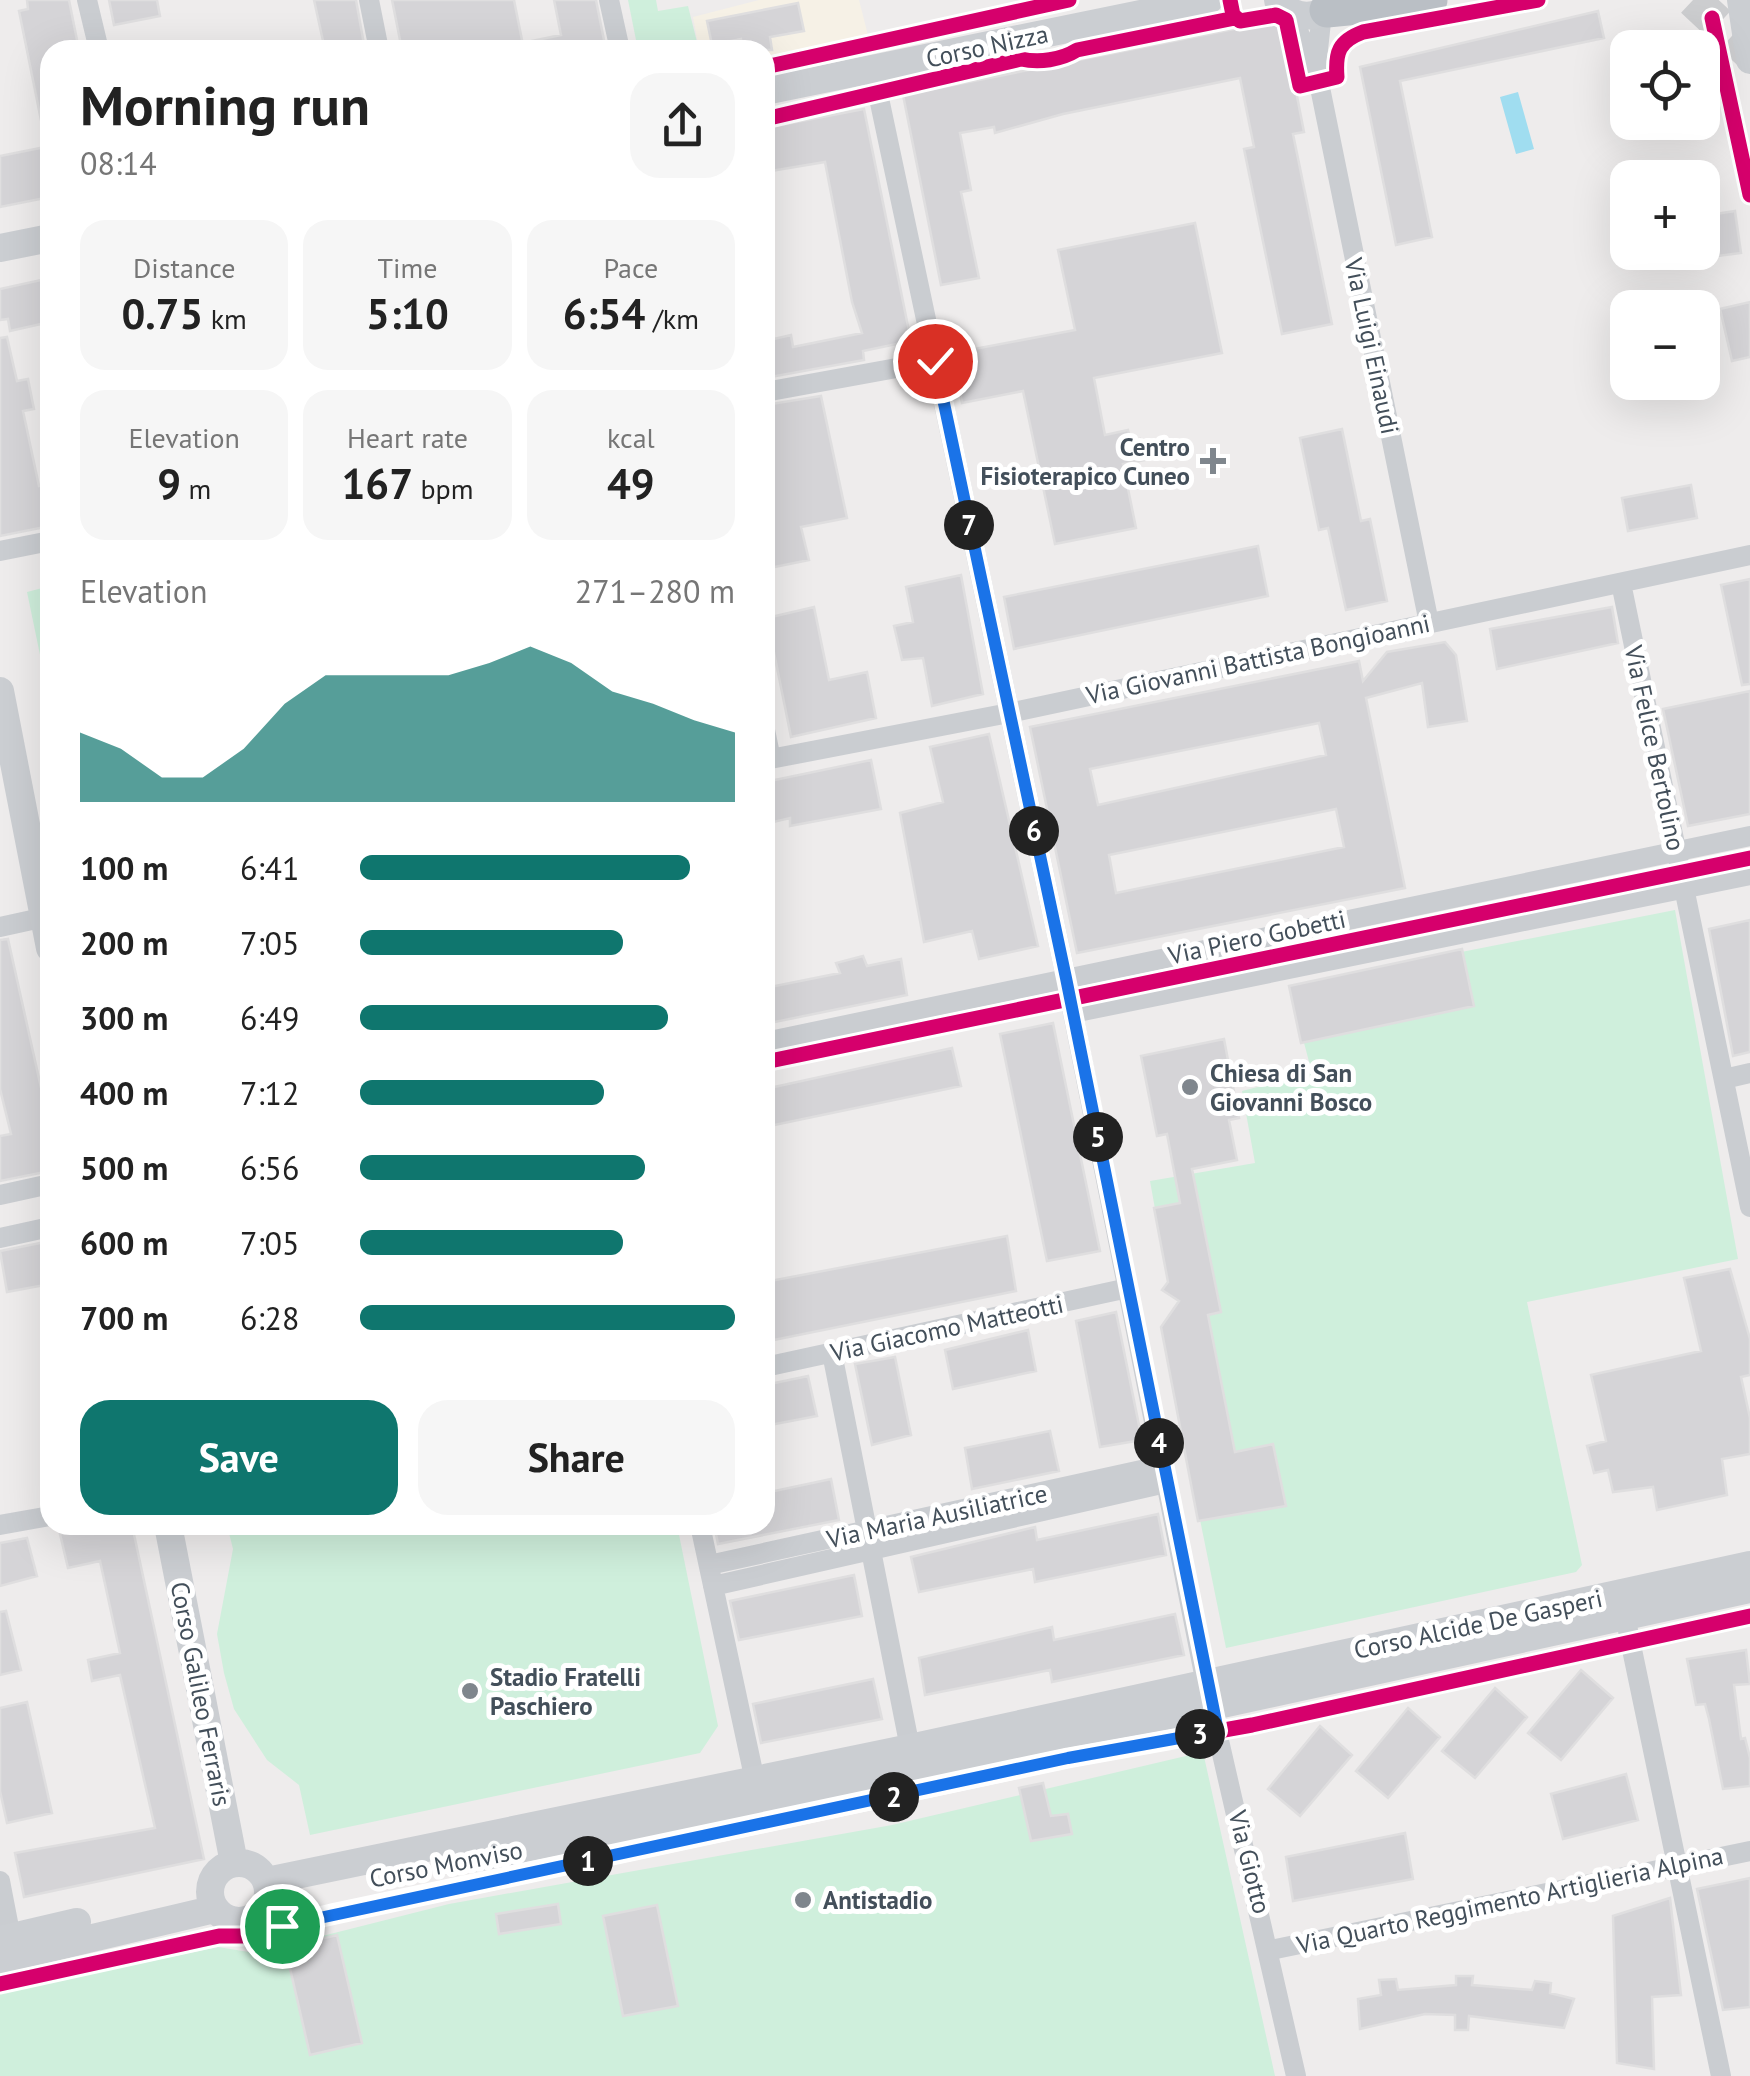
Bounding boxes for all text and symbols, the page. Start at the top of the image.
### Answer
street label: Corso Nizza [923,17,1051,75]
map controls [1610,30,1720,400]
button: locate [1610,30,1720,140]
text: Morning run [80,69,370,140]
button: share [630,73,735,178]
text: 08:14 [80,142,157,184]
button: + [1610,160,1720,270]
text: Distance [133,249,235,286]
text: Time [377,249,438,286]
text: Pace [603,249,658,286]
street label: Via Luigi Einaudi [1338,254,1406,437]
text: 0.75 [121,286,203,341]
text: 5:10 [366,286,449,341]
text: 6:54 [563,286,645,341]
button: − [1610,290,1720,400]
text: km [203,300,247,337]
text: /km [645,300,699,337]
pin [893,319,978,404]
icon: check [908,334,963,389]
text: Elevation [128,419,240,456]
text: Heart rate [347,419,468,456]
text: kcal [607,419,655,456]
place label: Centro Fisioterapico Cuneo [981,431,1190,492]
marker: Centro Fisioterapico Cuneo [1200,448,1226,474]
text: 9 [157,456,181,511]
text: 167 [342,456,413,511]
text: 49 [607,456,655,511]
text: m [181,470,211,507]
text: bpm [413,470,473,507]
pin: 7 [944,500,994,550]
text: 7 [961,506,977,543]
text: Elevation [80,570,207,612]
text: 271–280 m [575,570,735,612]
street label: Via Giovanni Battista Bongioanni [1082,607,1433,711]
street label: Via Felice Bertolino [1617,642,1692,853]
pin: 6 [1009,806,1059,856]
text: 6 [1026,812,1042,849]
text: 100 m [80,847,168,889]
text: 6:41 [240,847,299,889]
street label: Via Piero Gobetti [1164,903,1349,972]
text: 200 m [80,922,168,964]
text: 7:05 [240,922,299,964]
text: 300 m [80,997,168,1039]
text: 6:49 [240,997,299,1039]
place label: Chiesa di San Giovanni Bosco [1210,1057,1372,1118]
text: 400 m [80,1072,168,1114]
text: 7:12 [240,1072,299,1114]
marker: Chiesa di San Giovanni Bosco [1179,1076,1201,1098]
pin: 5 [1073,1112,1123,1162]
text: 5 [1090,1118,1106,1155]
text: 500 m [80,1147,168,1189]
text: 6:56 [240,1147,299,1189]
text: 600 m [80,1222,168,1264]
text: 7:05 [240,1222,299,1264]
street label: Via Giacomo Matteotti [827,1288,1066,1369]
text: 700 m [80,1297,168,1339]
text: 6:28 [240,1297,299,1339]
button: Save [80,1400,398,1515]
button: Share [418,1400,735,1515]
pin: 4 [1134,1418,1184,1468]
text: 4 [1151,1424,1167,1461]
street label: Via Maria Ausiliatrice [823,1477,1050,1555]
street label: Corso Galileo Ferraris [164,1579,238,1809]
street label: Corso Alcide De Gasperi [1351,1582,1605,1666]
place label: Stadio Fratelli Paschiero [490,1661,641,1722]
marker: Stadio Fratelli Paschiero [459,1680,481,1702]
pin: 3 [1175,1709,1225,1759]
text: 3 [1192,1715,1208,1752]
pin: 2 [869,1772,919,1822]
text: 2 [886,1778,902,1815]
street label: Via Giotto [1221,1806,1278,1917]
street label: Corso Monviso [367,1833,525,1895]
pin: 1 [563,1836,613,1886]
street label: Via Quarto Reggimento Artiglieria Alpina [1293,1839,1726,1961]
text: 1 [580,1842,596,1879]
pin [240,1884,325,1969]
place label: Antistadio [823,1884,933,1916]
marker: Antistadio [792,1889,814,1911]
icon: arrive [255,1899,310,1954]

